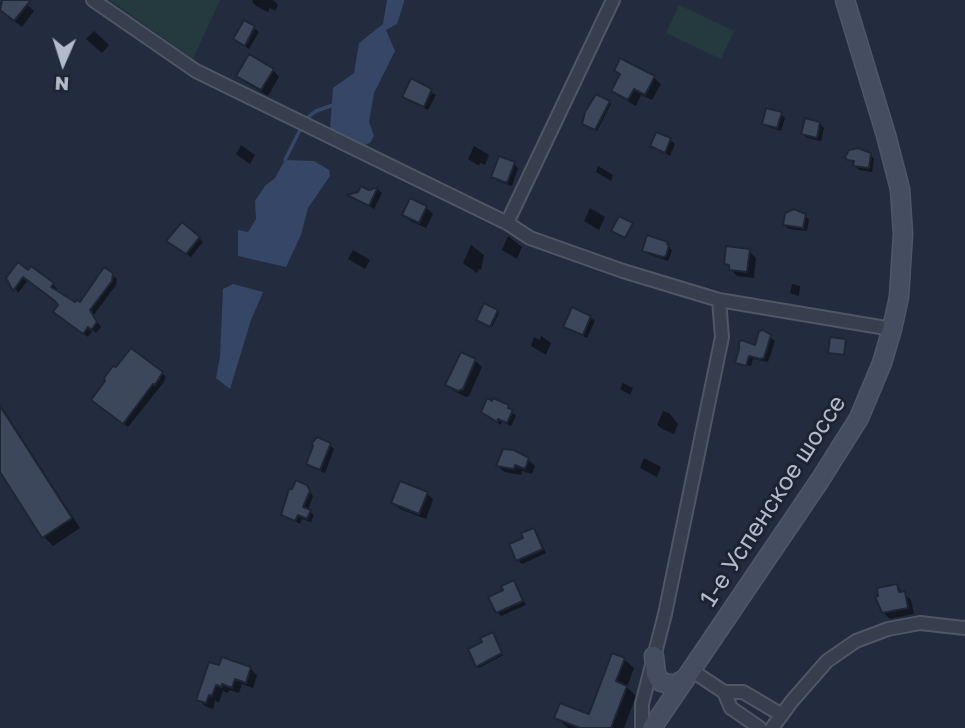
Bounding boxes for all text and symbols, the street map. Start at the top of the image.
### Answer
north arrow [28,28,98,98]
text: N [54,73,70,96]
street label: 1-е Успенское шоссе [694,390,852,612]

